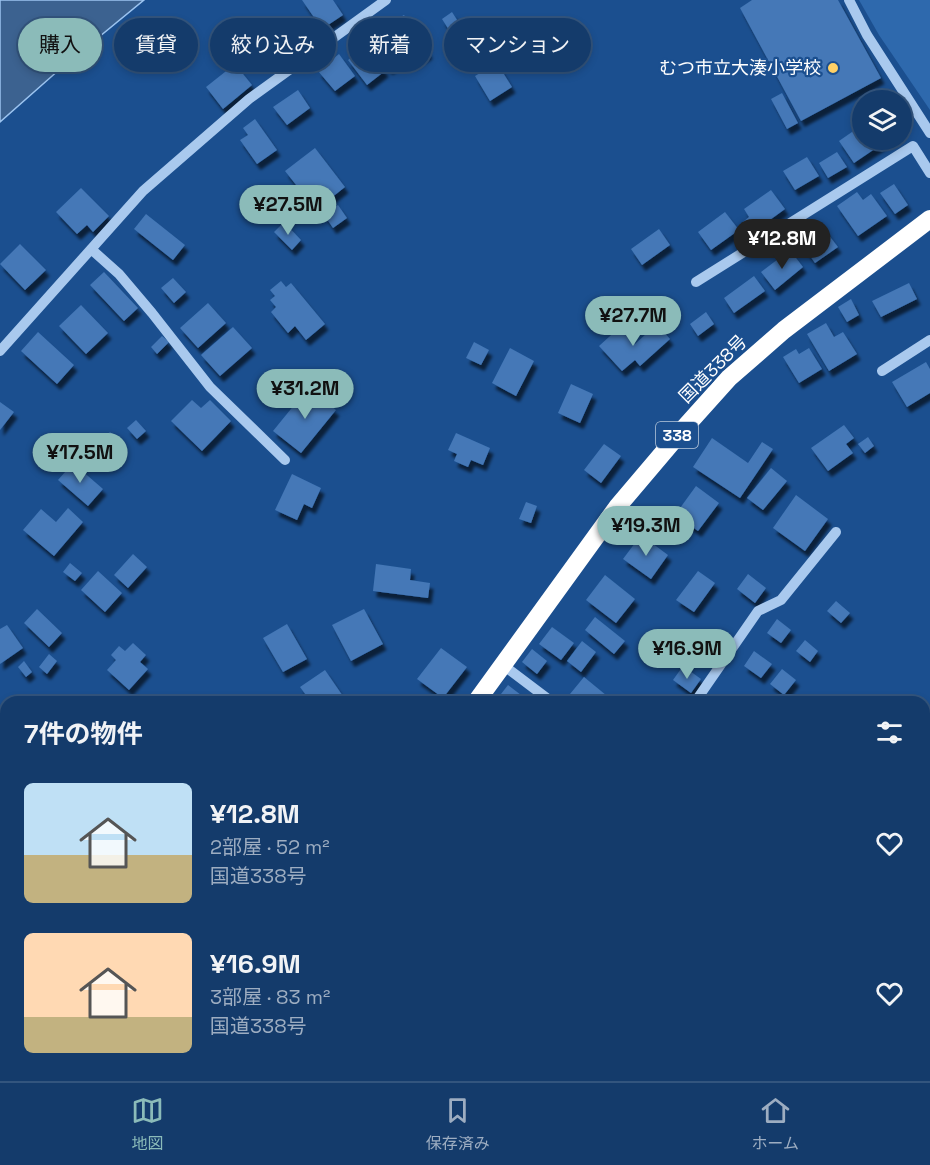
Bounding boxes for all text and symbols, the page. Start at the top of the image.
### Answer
chip: 購入 [18,18,102,72]
chip: 賃貸 [114,18,198,72]
chip: 絞り込み [210,18,336,72]
chip: 新着 [348,18,432,72]
chip: マンション [444,18,591,72]
place label: むつ市立大湊小学校 [659,56,821,79]
marker: むつ市立大湊小学校 [826,61,840,75]
map controls [852,90,912,150]
button: layers [852,90,912,150]
pin: ¥27.5M [239,185,337,236]
text: ¥27.5M [253,191,323,217]
pin: ¥12.8M [733,219,831,270]
text: ¥12.8M [748,225,816,251]
pin: ¥27.7M [584,296,682,347]
text: ¥27.7M [599,302,667,328]
street label: 国道338号 [674,330,752,408]
pin: ¥31.2M [256,369,354,420]
text: ¥31.2M [271,375,339,401]
road number: 338 [656,422,698,448]
pin: ¥17.5M [31,433,129,484]
text: ¥17.5M [47,439,113,465]
pin: ¥19.3M [597,506,695,557]
text: ¥19.3M [611,512,681,538]
pin: ¥16.9M [638,629,736,680]
text: ¥16.9M [652,635,722,661]
icon: filters [873,716,906,749]
text: 7件の物件 [24,717,142,751]
text: ¥12.8M [210,797,300,831]
icon: home [72,807,144,879]
icon: heart [873,827,906,860]
text: 2部屋 · 52 m² [210,834,330,860]
text: 国道338号 [210,863,307,889]
text: ¥16.9M [210,947,301,981]
icon: home [72,957,144,1029]
icon: heart [873,977,906,1010]
text: 3部屋 · 83 m² [210,984,330,1010]
text: 国道338号 [210,1013,307,1039]
tab: 地図 [131,1094,164,1154]
tab: 保存済み [426,1094,490,1154]
tab: ホーム [752,1094,799,1154]

